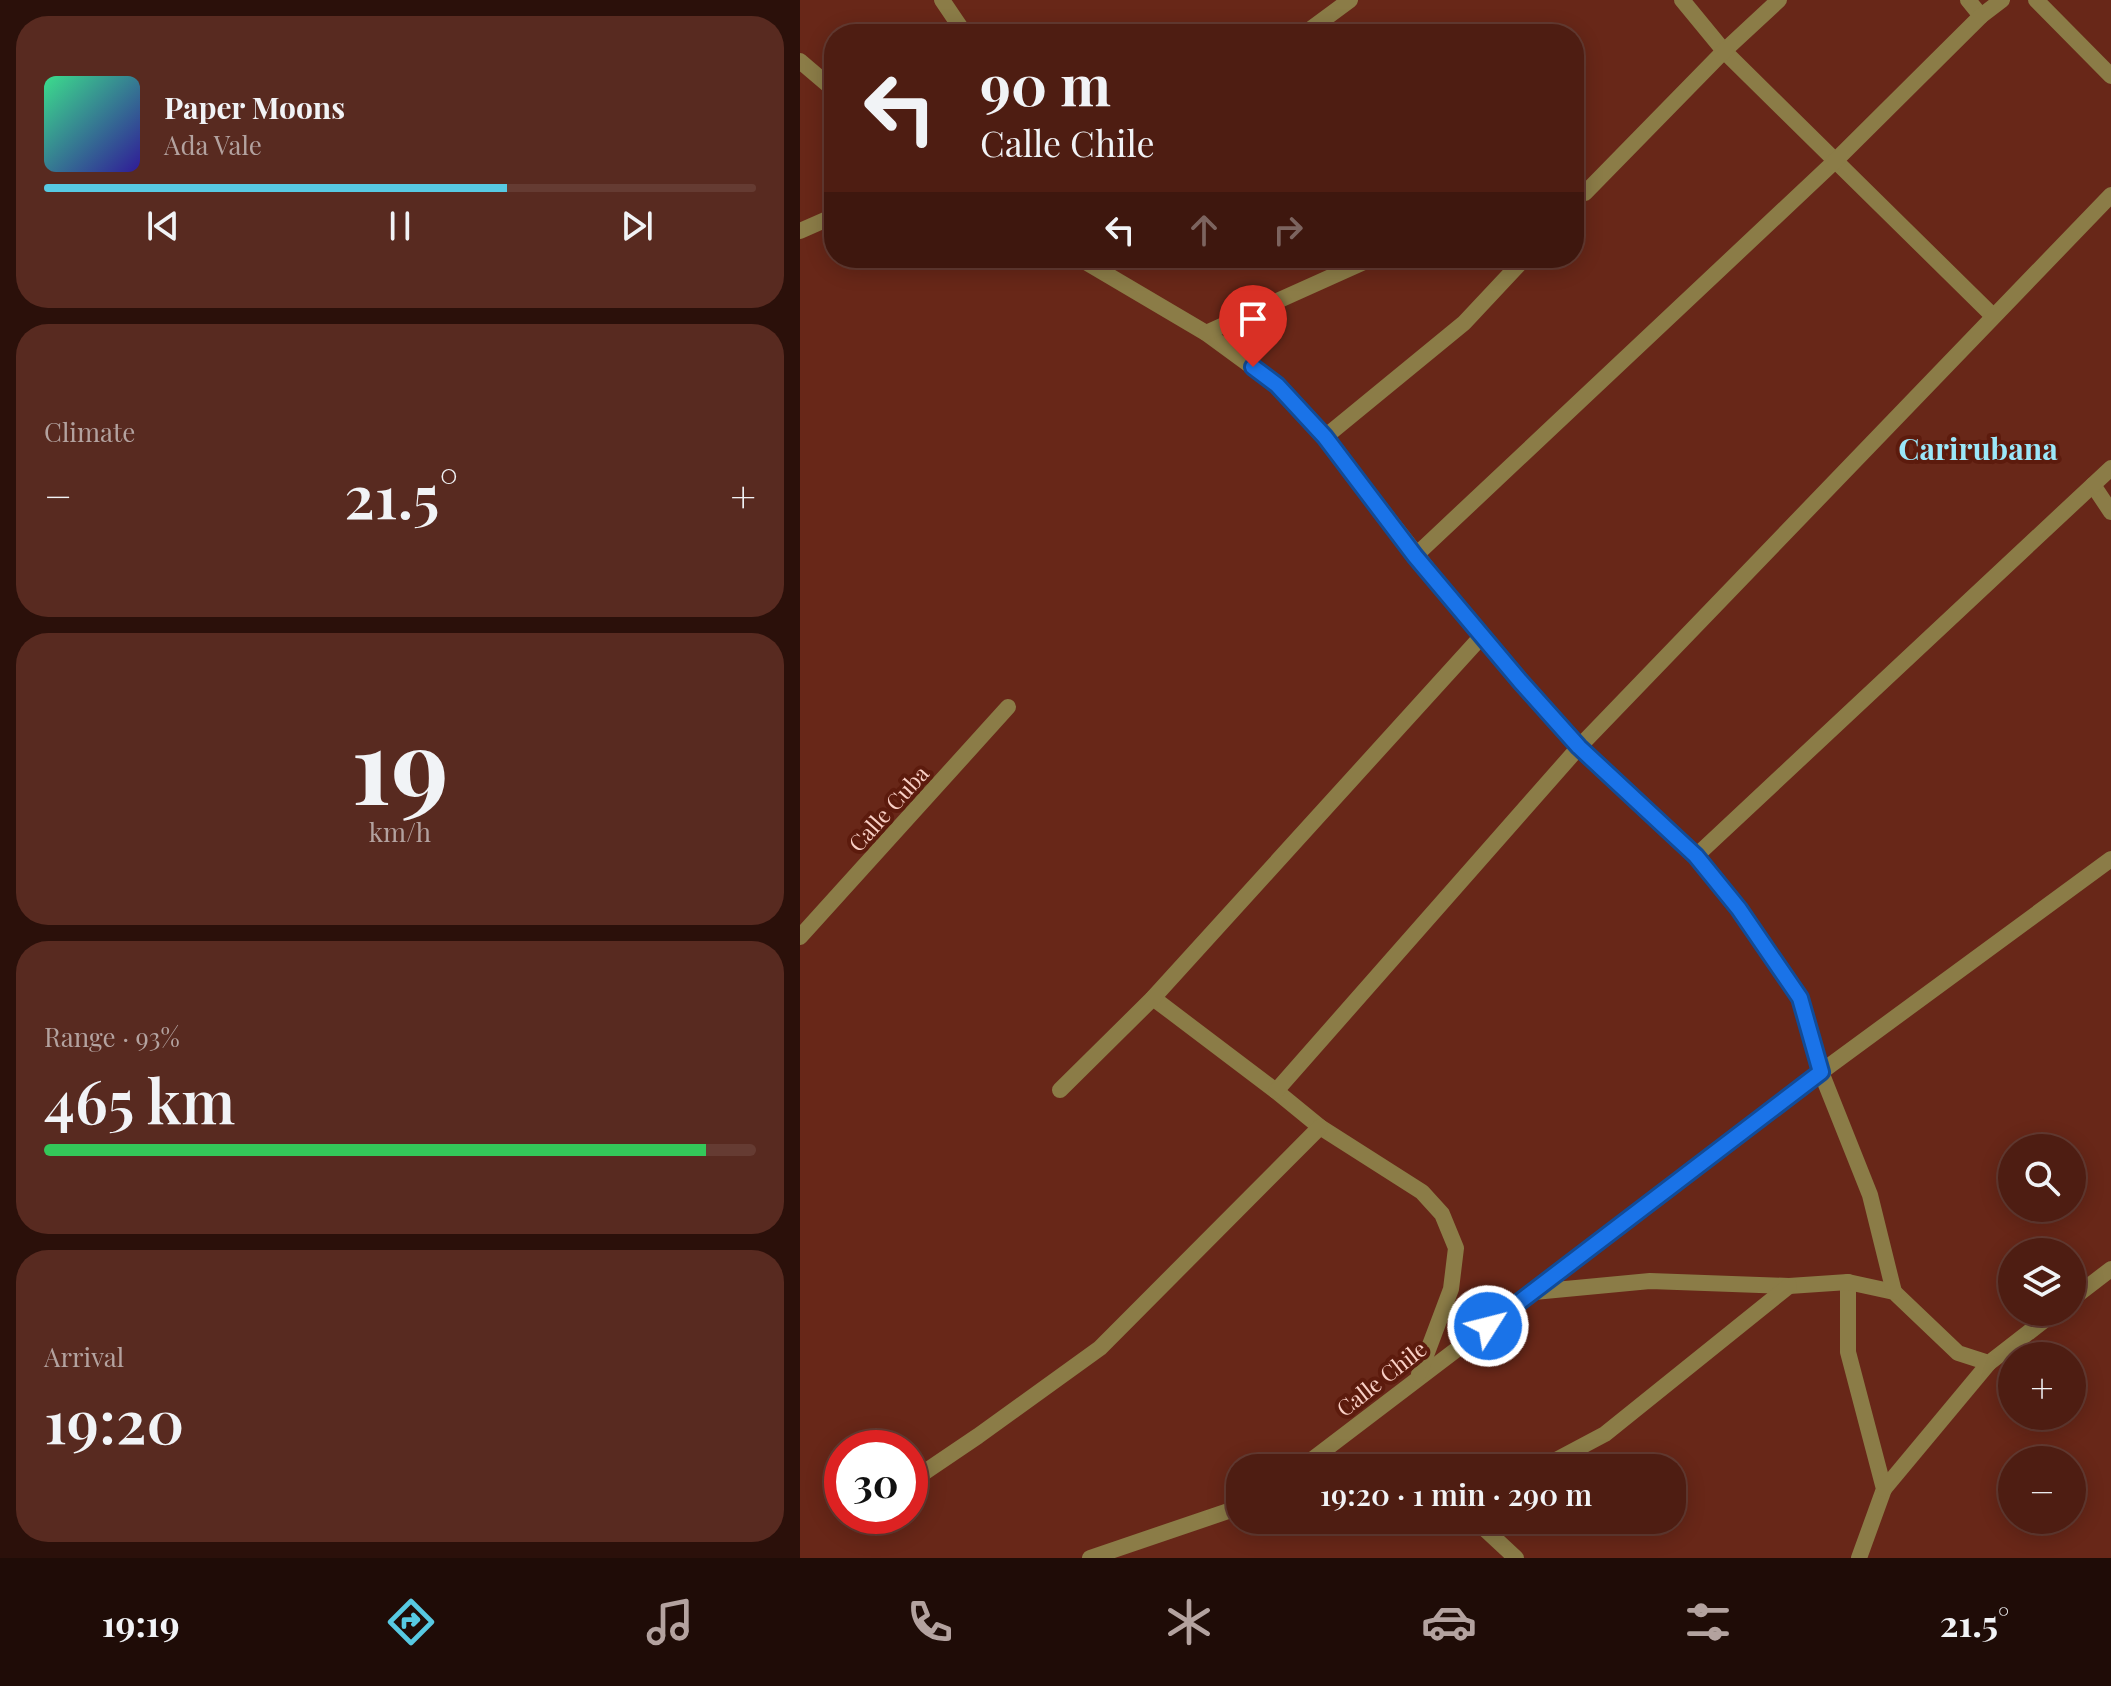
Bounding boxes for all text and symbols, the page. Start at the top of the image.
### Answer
text: 90 m [980,46,1111,121]
icon: left [848,56,952,160]
text: Paper Moons [164,87,345,127]
text: Calle Chile [980,118,1155,166]
text: Ada Vale [164,127,262,162]
icon: previous [141,204,185,248]
icon: pause [378,204,422,248]
icon: next [615,204,659,248]
icon: left [1098,208,1142,252]
icon: ahead [1182,208,1226,252]
icon: right [1266,208,1310,252]
pin [1219,285,1287,367]
icon: arrive [1231,297,1275,341]
text: Climate [44,414,135,449]
district label: Carirubana [1898,428,2058,468]
text: 21.5° [344,454,458,534]
text: − [44,465,72,524]
text: + [730,465,756,524]
text: 19 [351,692,449,831]
street label: Calle Cuba [841,758,935,858]
text: km/h [369,814,431,849]
text: Range · 93% [44,1019,180,1054]
text: 465 km [44,1059,235,1139]
map controls [1998,1134,2086,1534]
button: search [1998,1134,2086,1222]
button: layers [1998,1238,2086,1326]
position arrow [1446,1284,1530,1368]
street label: Calle Chile [1330,1333,1432,1423]
text: Arrival [44,1339,124,1374]
button: + [1998,1342,2086,1430]
text: 19:20 [44,1379,184,1459]
speed limit sign: 30 [824,1430,928,1534]
button: − [1998,1446,2086,1534]
text: 19:20 · 1 min · 290 m [1320,1474,1592,1514]
icon: directions [383,1594,439,1650]
icon: music [642,1594,698,1650]
icon: phone [902,1594,958,1650]
icon: climate [1161,1594,1217,1650]
icon: car [1421,1594,1477,1650]
icon: filters [1680,1594,1736,1650]
text: 19:19 [102,1598,180,1646]
text: 21.5° [1940,1598,2009,1646]

